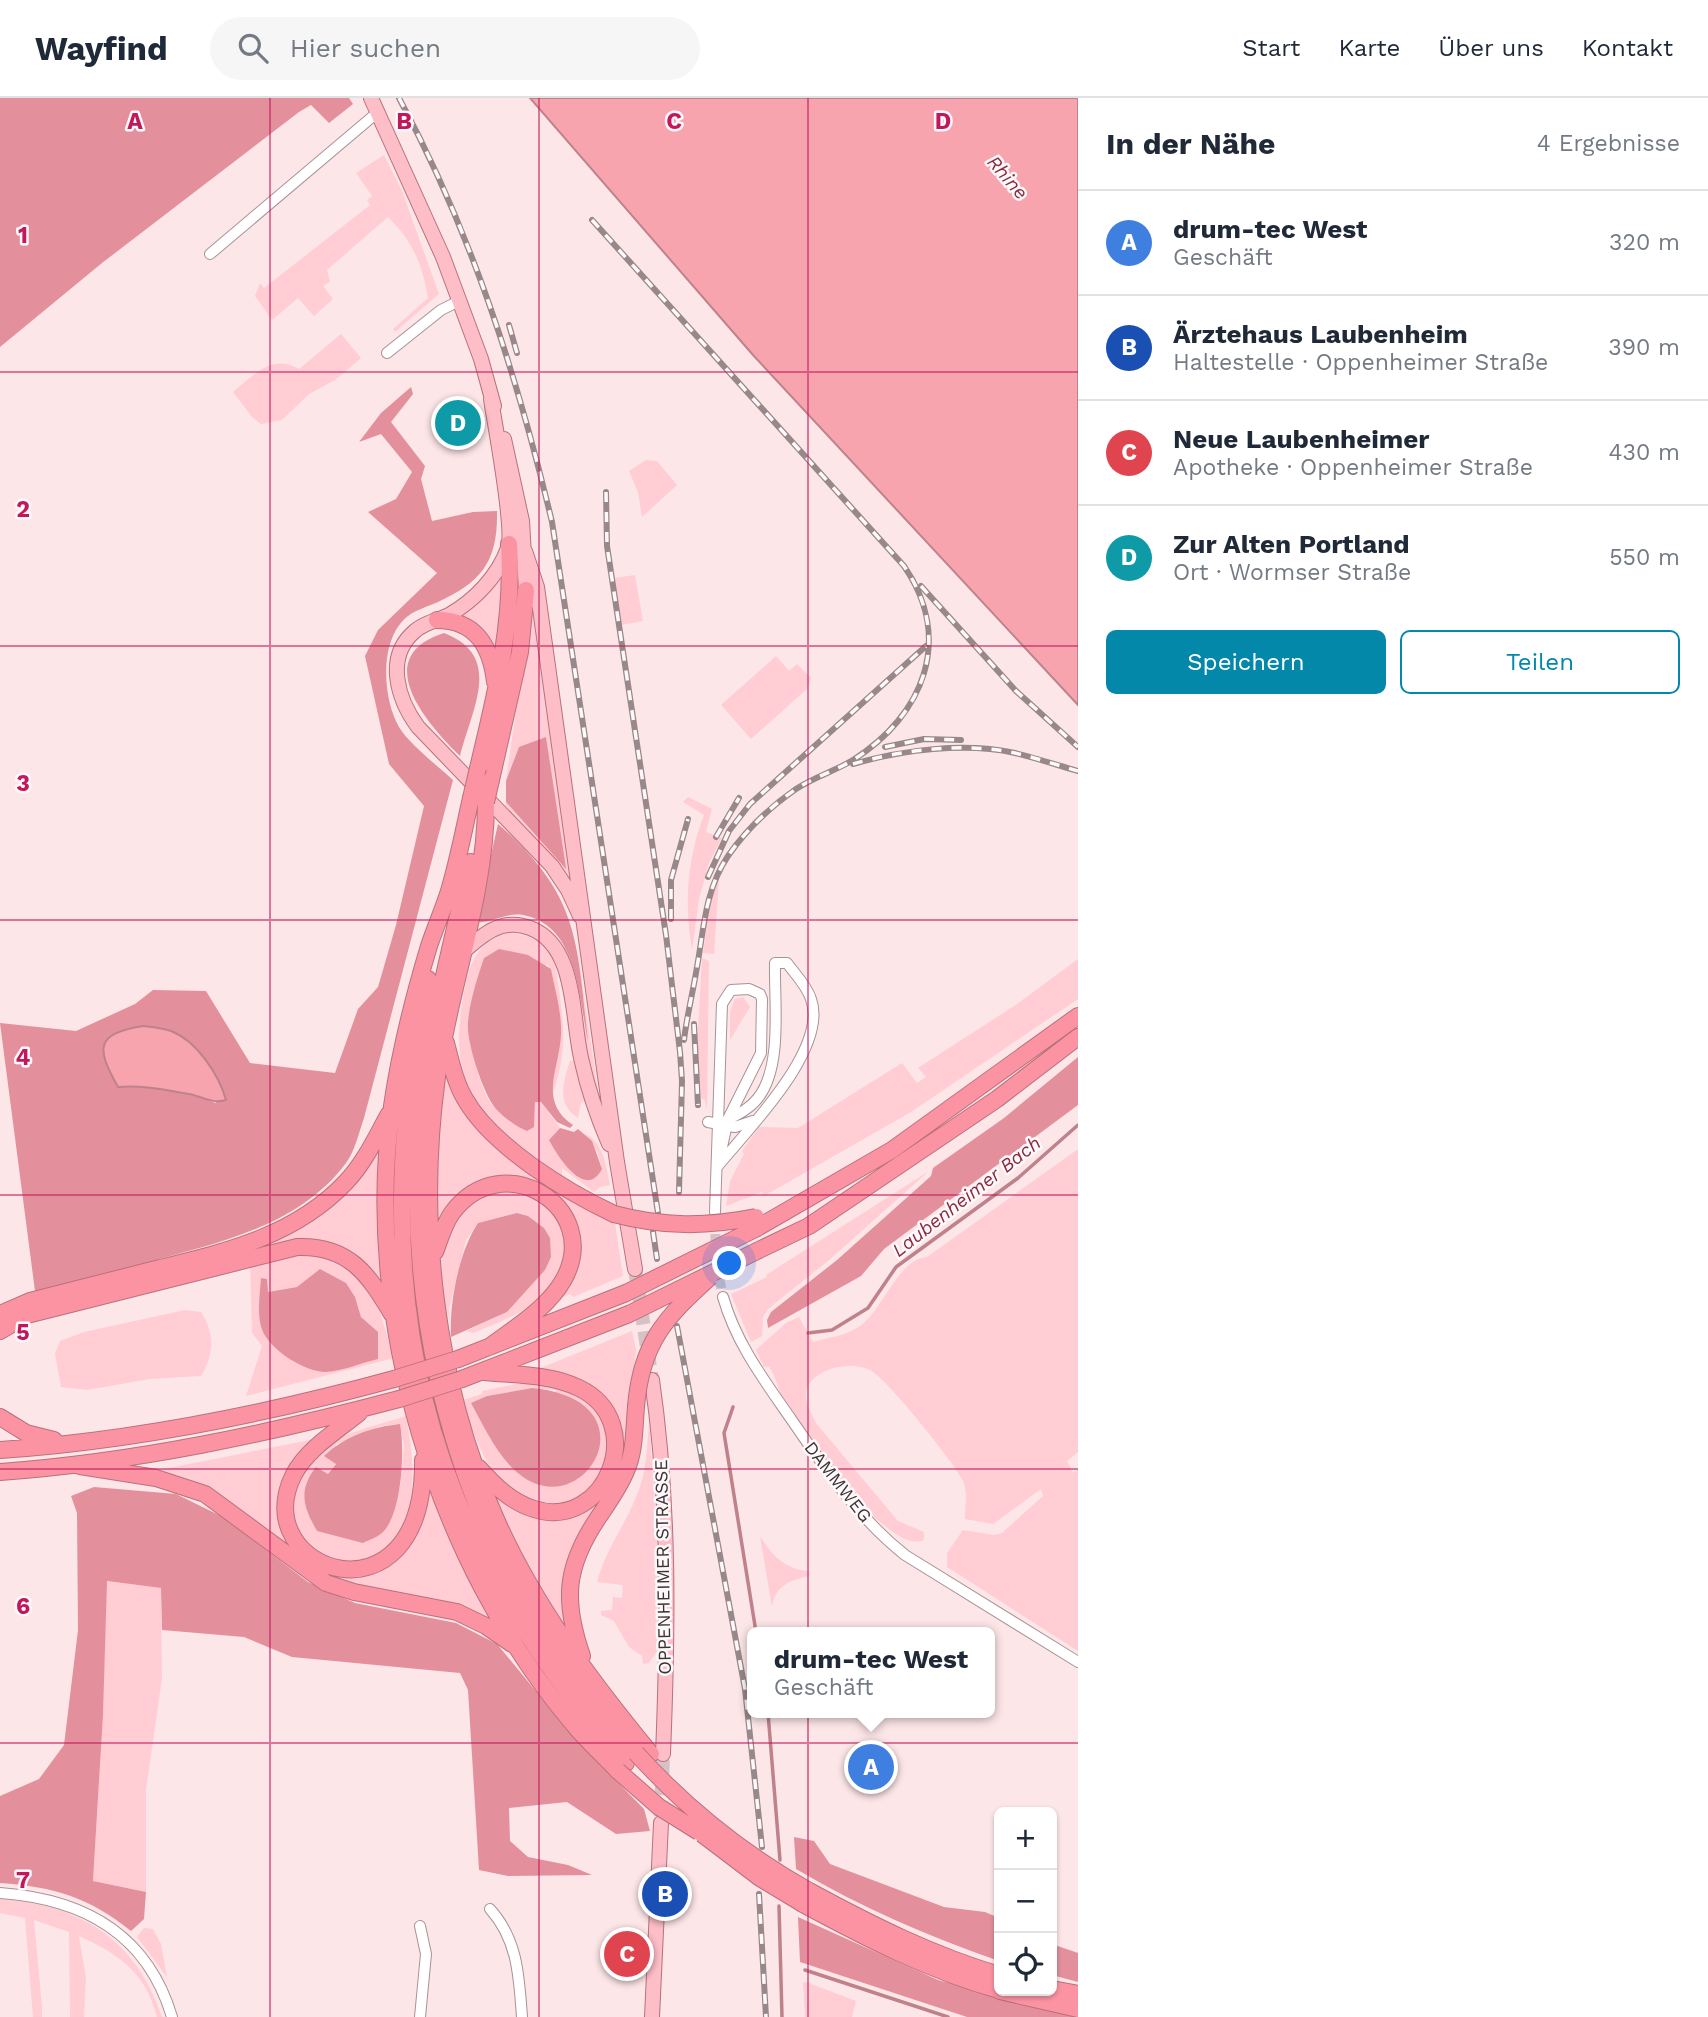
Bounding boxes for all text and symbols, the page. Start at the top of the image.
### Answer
search box [210,17,700,80]
text: Wayfind [35,29,168,68]
icon: search [234,29,272,67]
text: Hier suchen [290,33,441,63]
text: Start [1242,34,1300,62]
text: Karte [1338,34,1400,62]
text: Über uns [1438,34,1544,62]
text: Kontakt [1582,34,1673,62]
text: A [127,108,143,135]
text: B [396,108,412,135]
text: C [666,108,682,135]
text: D [935,108,951,135]
text: In der Nähe [1106,126,1275,161]
text: 4 Ergebnisse [1537,130,1680,157]
water label: Rhine [982,151,1033,204]
text: drum-tec West [1173,214,1367,244]
text: 1 [18,222,28,249]
text: A [1121,229,1137,256]
text: 320 m [1609,229,1680,256]
text: Geschäft [1173,244,1273,271]
text: Ärztehaus Laubenheim [1173,319,1468,349]
text: B [1121,334,1137,361]
text: 390 m [1608,334,1680,361]
text: Haltestelle · Oppenheimer Straße [1173,349,1548,376]
pin: D [435,397,481,449]
text: Neue Laubenheimer [1173,424,1430,454]
text: C [1121,439,1137,466]
text: 430 m [1608,439,1680,466]
text: Apotheke · Oppenheimer Straße [1173,454,1533,481]
text: 2 [16,496,30,523]
text: Zur Alten Portland [1173,529,1410,559]
text: D [1121,544,1137,571]
text: 550 m [1609,544,1680,571]
text: Ort · Wormser Straße [1173,559,1411,586]
button: Speichern [1106,630,1386,694]
button: Teilen [1400,630,1680,694]
text: 3 [16,770,30,797]
text: 4 [16,1044,31,1071]
water label: Laubenheimer Bach [887,1131,1045,1262]
your location [712,1246,746,1280]
text: 5 [16,1319,30,1346]
street label: DAMMWEG [800,1437,876,1526]
street label: OPPENHEIMER STRASSE [650,1459,675,1675]
text: 6 [16,1593,30,1620]
popup [747,1627,995,1718]
text: drum-tec West [774,1644,968,1674]
text: Geschäft [774,1674,873,1701]
pin: A [848,1741,894,1793]
map controls [994,1807,1057,1996]
button: + [994,1807,1057,1870]
text: 7 [16,1867,30,1894]
pin: B [642,1868,688,1920]
button: − [994,1870,1057,1933]
pin: C [604,1928,650,1980]
button: locate [994,1933,1057,1996]

